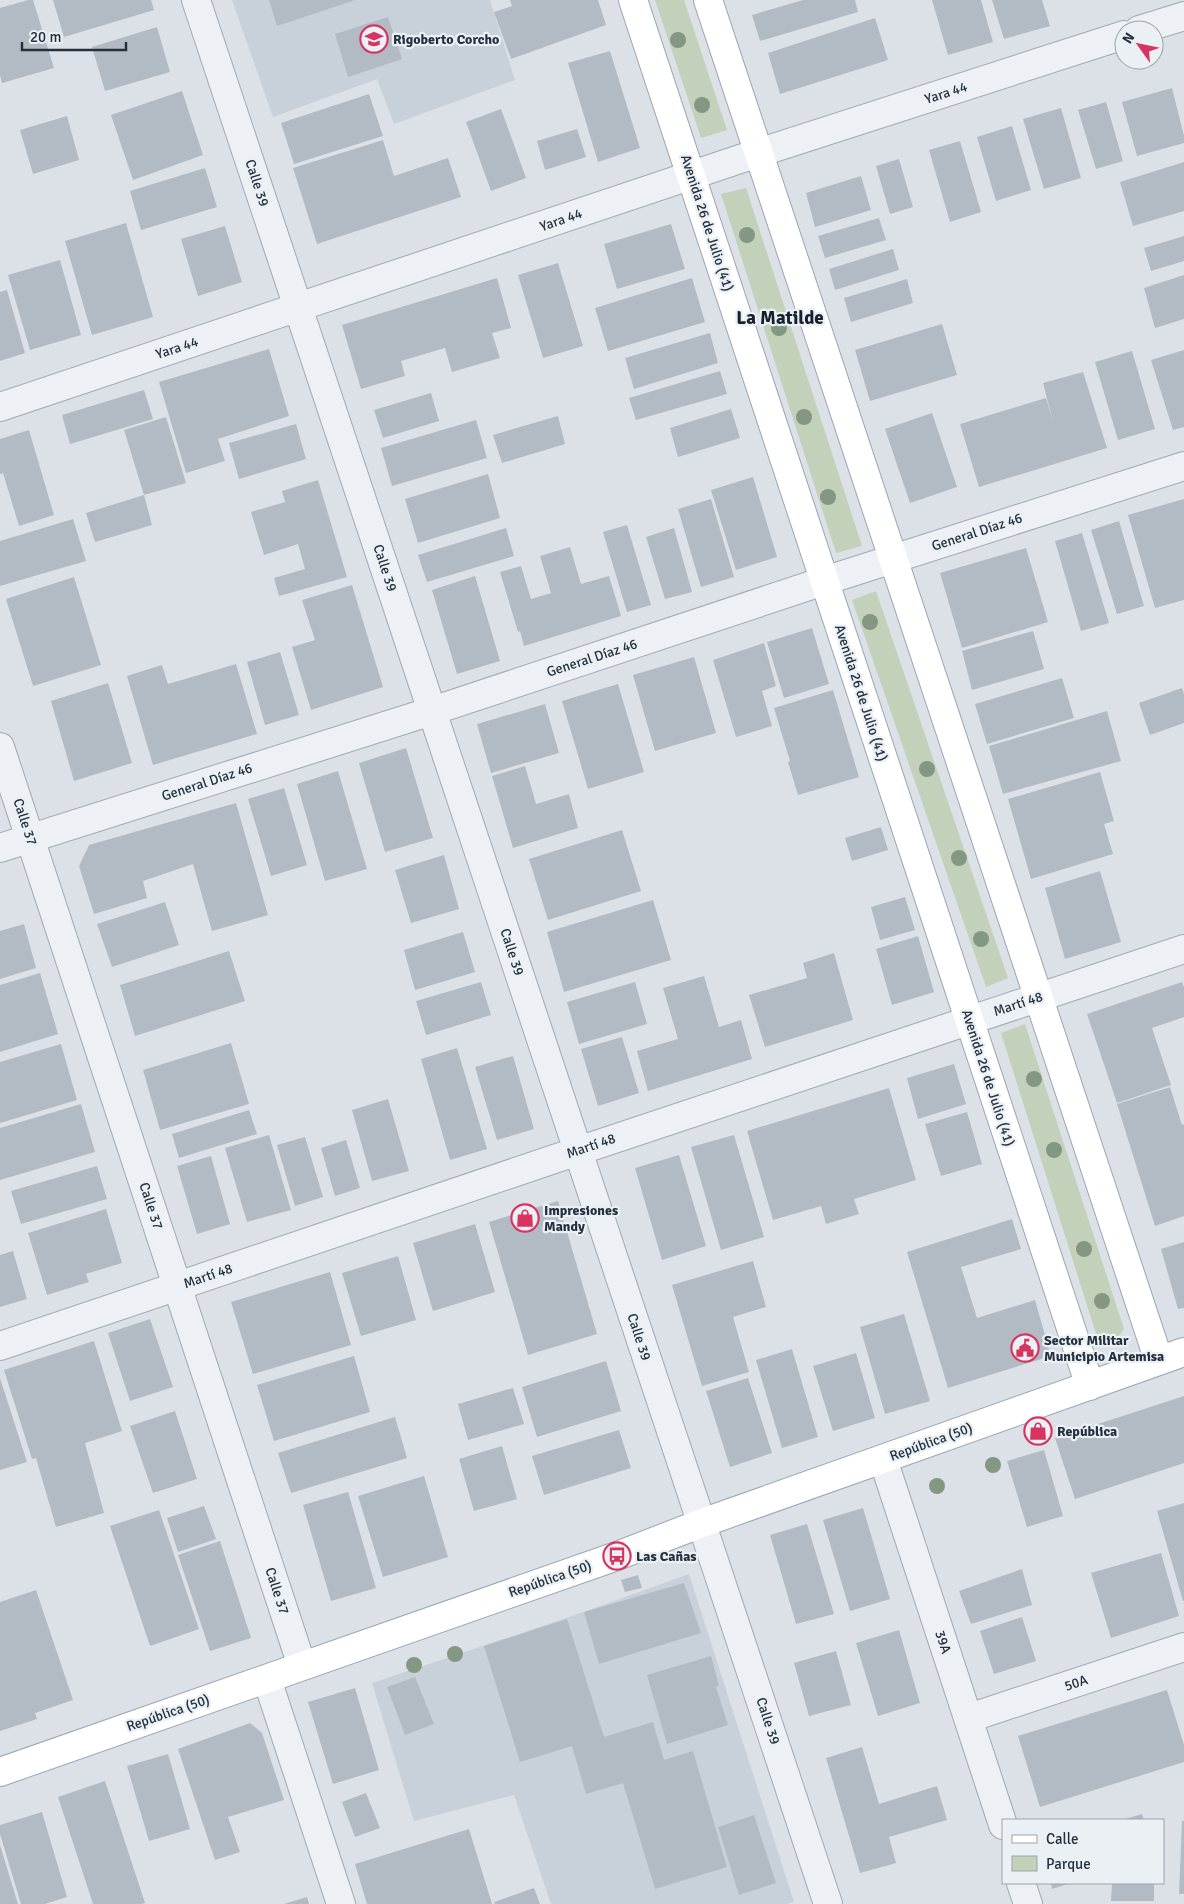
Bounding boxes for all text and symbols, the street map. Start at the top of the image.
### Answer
scale bar [22,20,126,52]
north arrow [1114,20,1164,70]
school or university icon: Rigoberto Corcho [359,24,389,54]
text: 20 m [30,28,61,46]
text: N [1119,29,1138,47]
place label: Rigoberto Corcho [393,31,499,48]
street label: Yara 44 [923,78,970,108]
street label: Avenida 26 de Julio (41) [677,152,737,294]
street label: Calle 39 [241,157,273,209]
street label: Yara 44 [537,205,585,235]
district label: La Matilde [736,306,824,330]
street label: Yara 44 [154,333,201,363]
street label: General Díaz 46 [929,509,1025,555]
street label: Calle 39 [369,542,401,594]
street label: Avenida 26 de Julio (41) [831,622,891,764]
street label: General Díaz 46 [544,635,640,681]
street label: General Díaz 46 [159,759,255,805]
street label: Calle 37 [9,796,41,848]
street label: Calle 39 [496,926,528,978]
street label: Martí 48 [991,988,1045,1020]
street label: Avenida 26 de Julio (41) [958,1007,1018,1149]
street label: Martí 48 [564,1130,618,1162]
street label: Calle 37 [135,1180,167,1232]
place label: Impresiones Mandy [544,1202,618,1235]
shop icon: Impresiones Mandy [510,1203,540,1233]
street label: Martí 48 [181,1260,235,1292]
street label: Calle 39 [623,1311,655,1363]
place label: Sector Militar Municipio Artemisa [1044,1332,1164,1365]
public building icon: Sector Militar Municipio Artemisa [1010,1333,1040,1363]
shop icon: República [1023,1416,1053,1446]
street label: República (50) [887,1419,975,1465]
place label: República [1057,1423,1117,1440]
bus stop icon: Las Cañas [602,1541,632,1571]
place label: Las Cañas [636,1548,697,1565]
street label: República (50) [506,1557,594,1601]
street label: Calle 37 [261,1565,293,1617]
street label: 39A [931,1628,955,1656]
street label: 50A [1062,1671,1090,1695]
street label: República (50) [124,1691,212,1735]
street label: Calle 39 [752,1695,784,1747]
legend [1002,1819,1164,1884]
text: Calle [1046,1830,1079,1848]
text: Parque [1046,1855,1091,1873]

